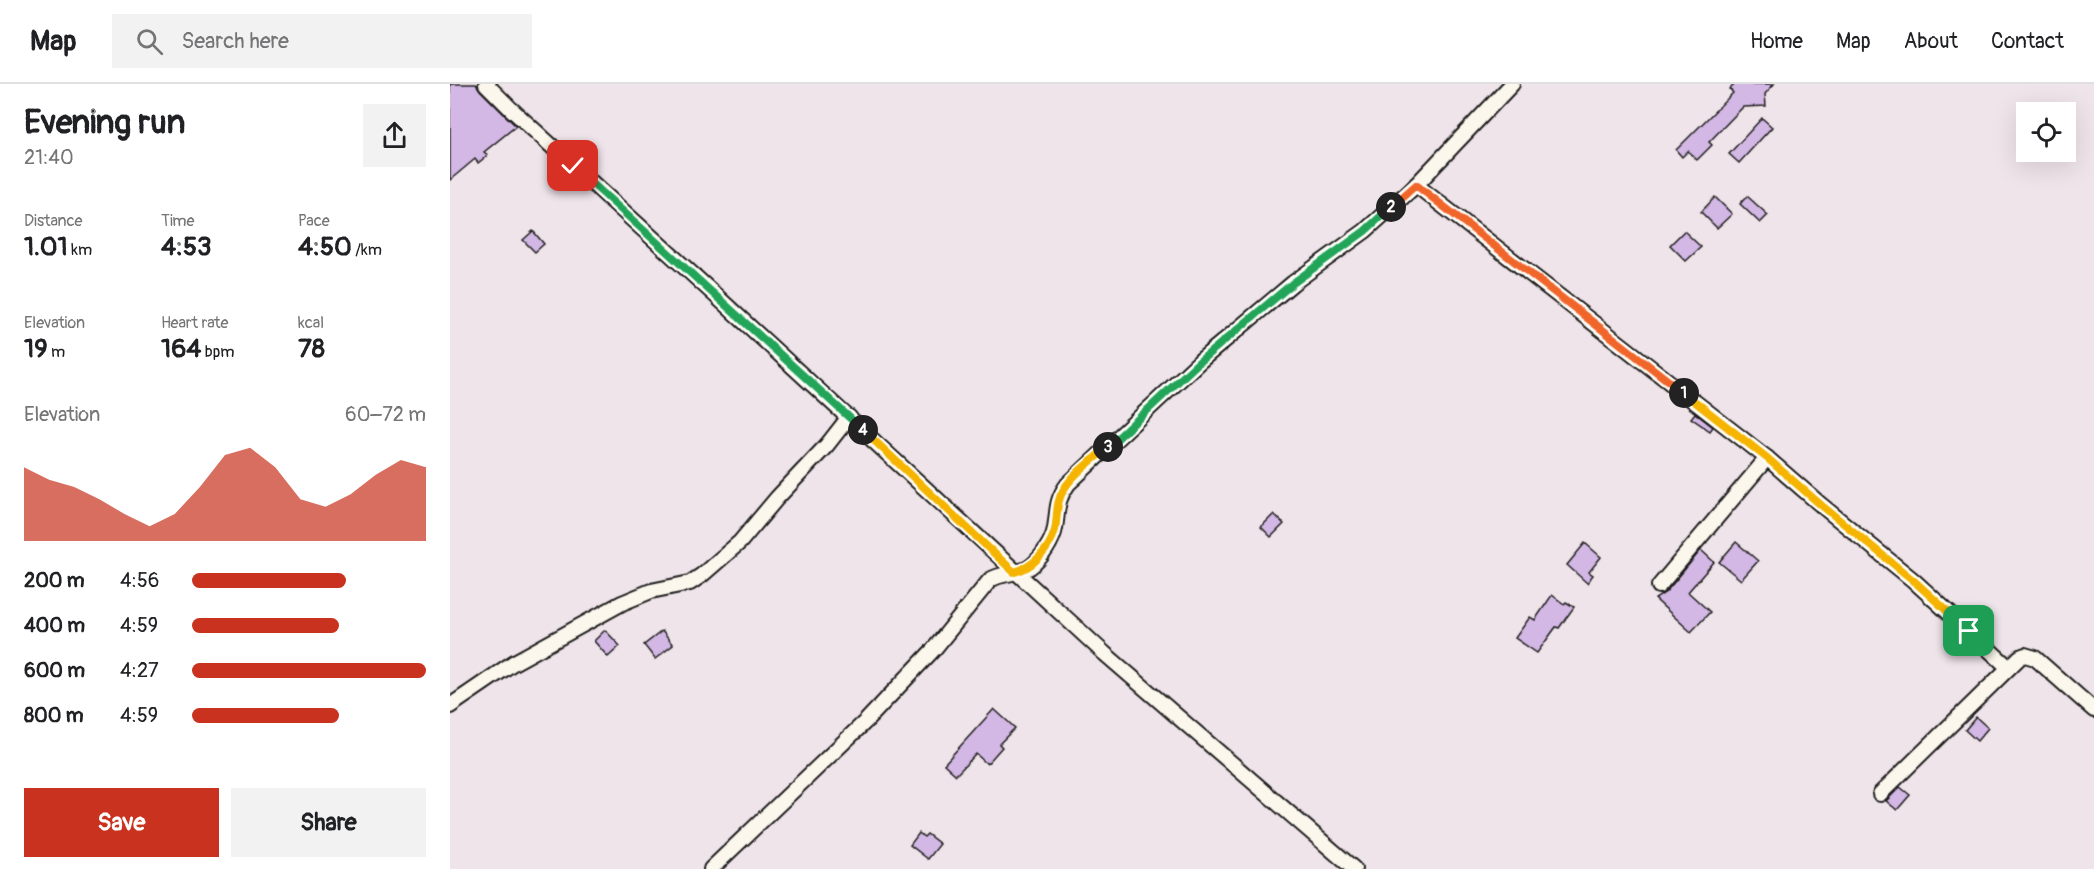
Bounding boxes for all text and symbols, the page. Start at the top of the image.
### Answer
search box [112,14,532,68]
text: Map [30,24,76,59]
icon: search [133,25,166,58]
text: Search here [181,27,289,55]
text: Home [1750,28,1803,55]
text: Map [1836,28,1871,55]
text: About [1904,28,1958,55]
text: Contact [1991,28,2064,55]
text: Evening run [24,102,185,143]
map controls [2016,102,2076,162]
button: locate [2016,102,2076,162]
button: share [363,104,426,167]
pin [547,140,598,191]
text: 21:40 [24,145,74,170]
icon: check [556,149,589,182]
pin: 2 [1376,192,1406,222]
text: 2 [1387,197,1395,217]
text: Distance [24,211,83,231]
text: Time [161,211,194,231]
text: Pace [298,211,330,231]
text: 1.01 [24,231,68,263]
text: 4:53 [161,231,212,263]
text: 4:50 [298,231,352,263]
text: km [68,240,92,260]
text: /km [352,240,382,260]
text: Elevation [24,313,85,333]
text: Heart rate [161,313,228,333]
text: kcal [298,313,324,333]
text: 19 [24,333,48,365]
text: 164 [161,333,201,365]
text: 78 [298,333,325,365]
text: m [48,342,65,362]
text: bpm [201,342,234,362]
pin: 1 [1669,378,1699,408]
text: 1 [1681,383,1687,403]
text: Elevation [24,402,100,427]
text: 60–72 m [345,402,426,427]
pin: 4 [848,415,878,445]
text: 4 [858,420,868,440]
pin: 3 [1093,432,1123,462]
text: 3 [1104,437,1112,457]
text: 200 m [24,568,85,593]
text: 4:56 [120,568,159,593]
pin [1943,605,1994,656]
text: 400 m [24,613,85,638]
text: 4:59 [120,613,158,638]
icon: arrive [1952,614,1985,647]
text: 600 m [24,658,85,683]
text: 4:27 [120,658,159,683]
text: 800 m [24,703,84,728]
text: 4:59 [120,703,158,728]
button: Save [24,788,219,857]
button: Share [231,788,426,857]

